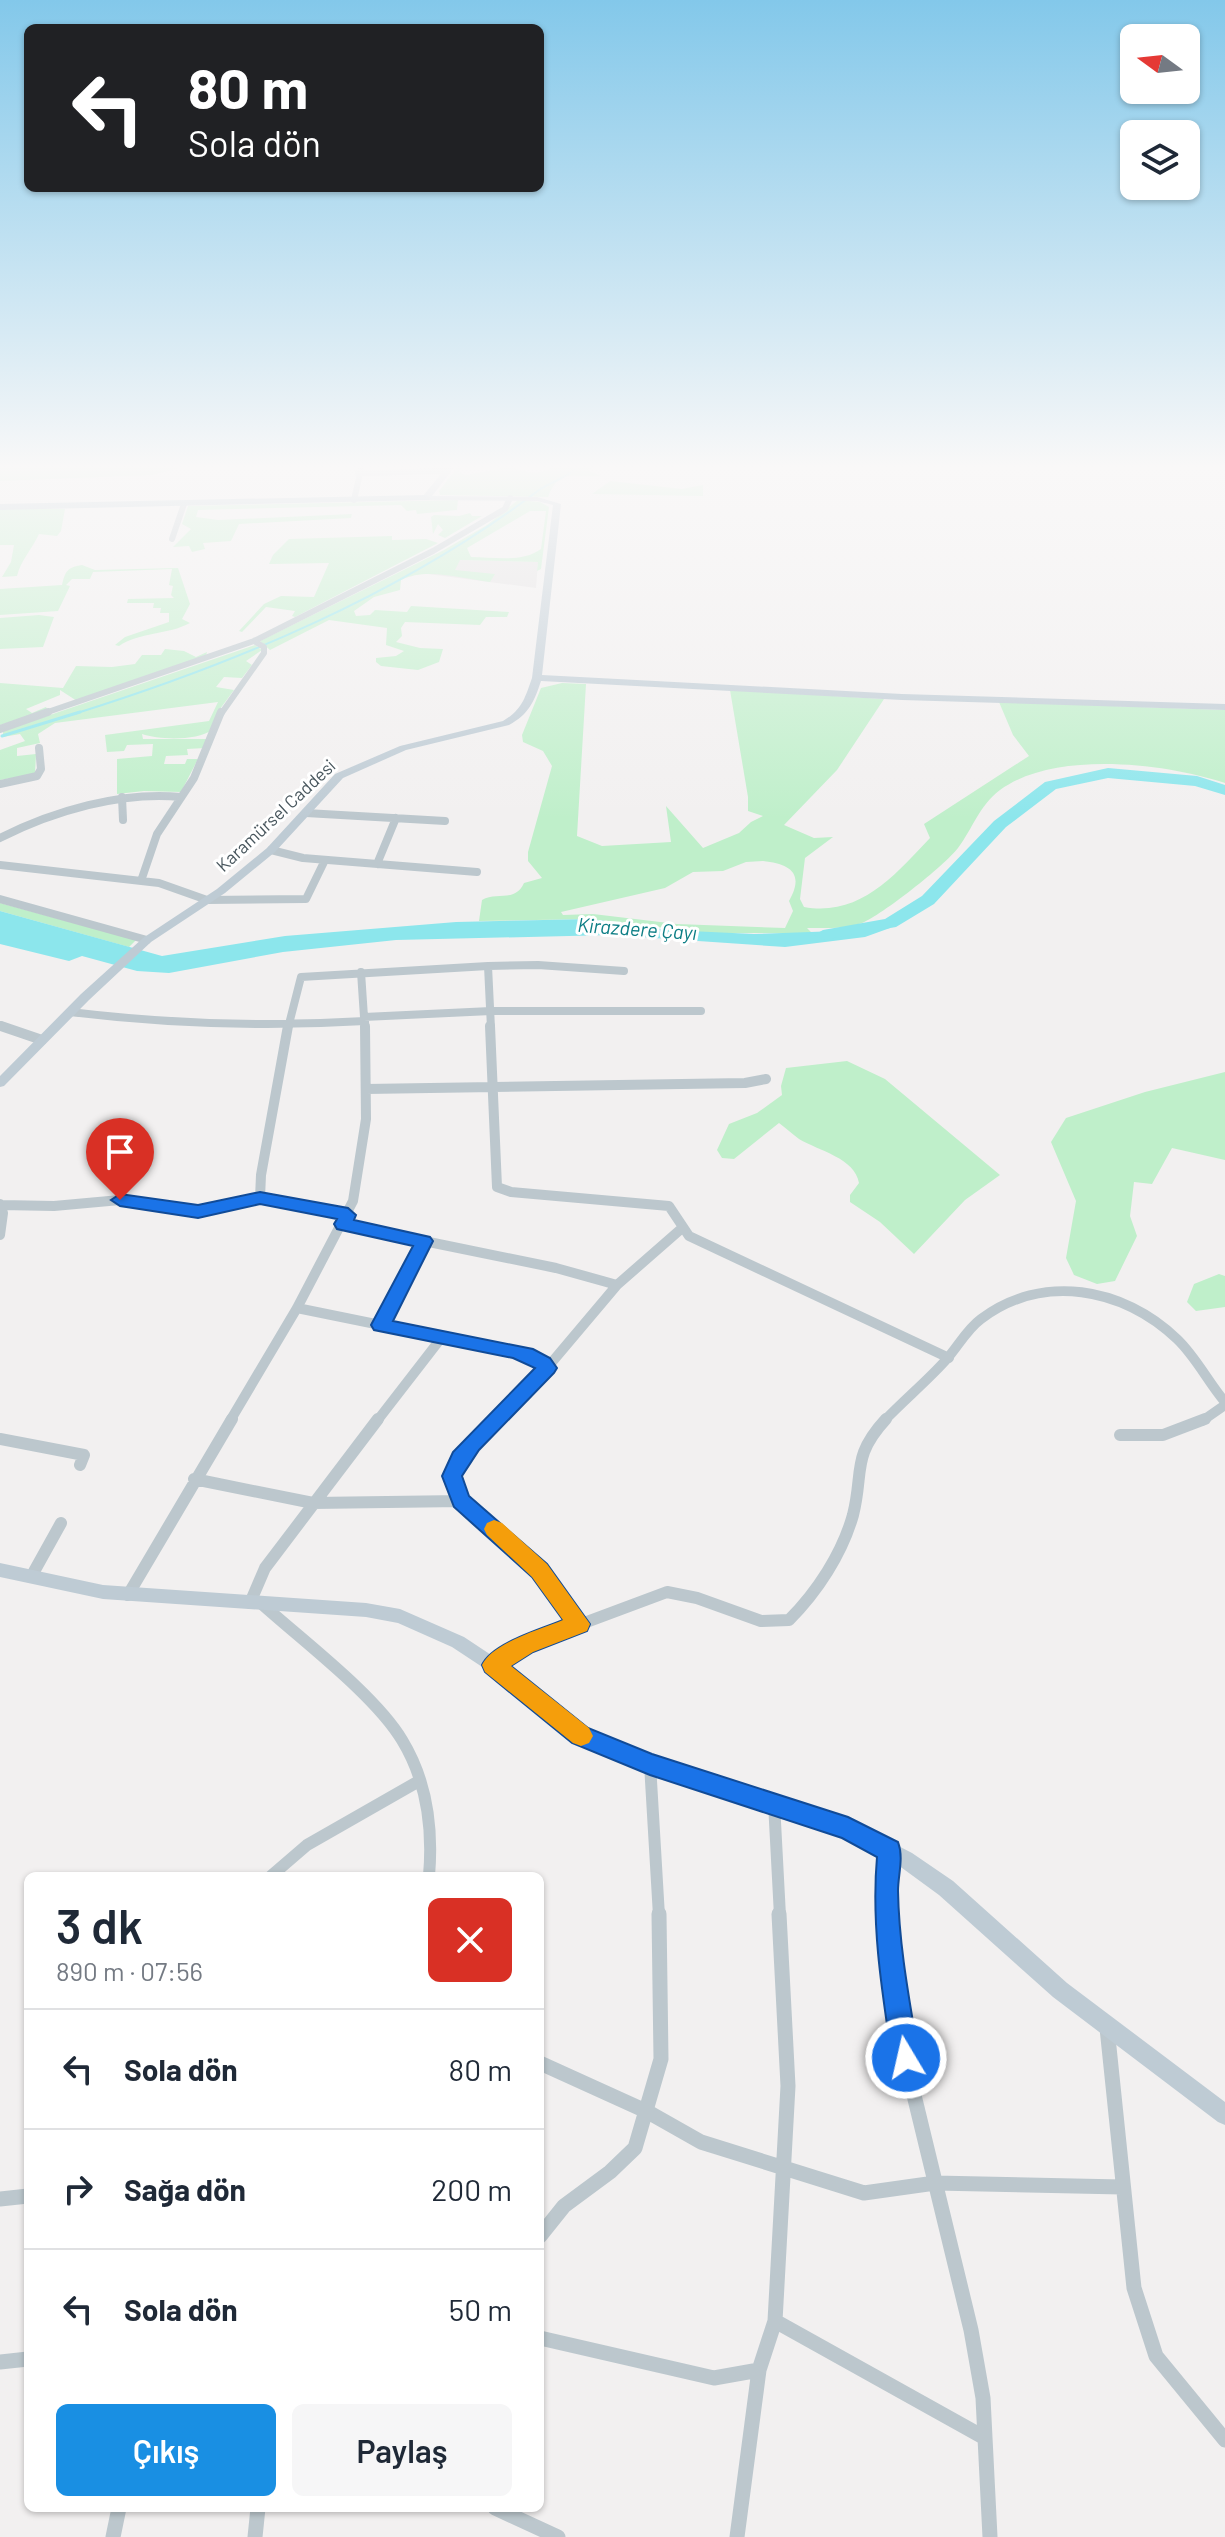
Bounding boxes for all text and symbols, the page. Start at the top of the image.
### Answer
north arrow [1120,24,1200,104]
map controls [1120,24,1200,200]
text: 80 m [188,53,308,120]
icon: left [56,56,160,160]
button: layers [1120,120,1200,200]
text: Sola dön [188,121,321,164]
street label: Karamürsel Caddesi [211,755,339,876]
water label: Kirazdere Çayı [577,912,697,944]
pin [86,1118,154,1200]
icon: arrive [98,1130,142,1174]
text: 3 dk [56,1896,143,1954]
button: close [428,1898,512,1982]
text: 890 m · 07:56 [56,1955,203,1986]
position arrow [864,2016,948,2100]
icon: left [56,2047,100,2091]
text: Sola dön [124,2051,238,2087]
text: 80 m [449,2051,512,2087]
icon: right [56,2167,100,2211]
text: Sağa dön [124,2171,246,2207]
text: 200 m [431,2171,512,2207]
icon: left [56,2287,100,2331]
text: Sola dön [124,2291,238,2327]
text: 50 m [449,2291,512,2327]
button: Çıkış [56,2404,276,2496]
button: Paylaş [292,2404,512,2496]

